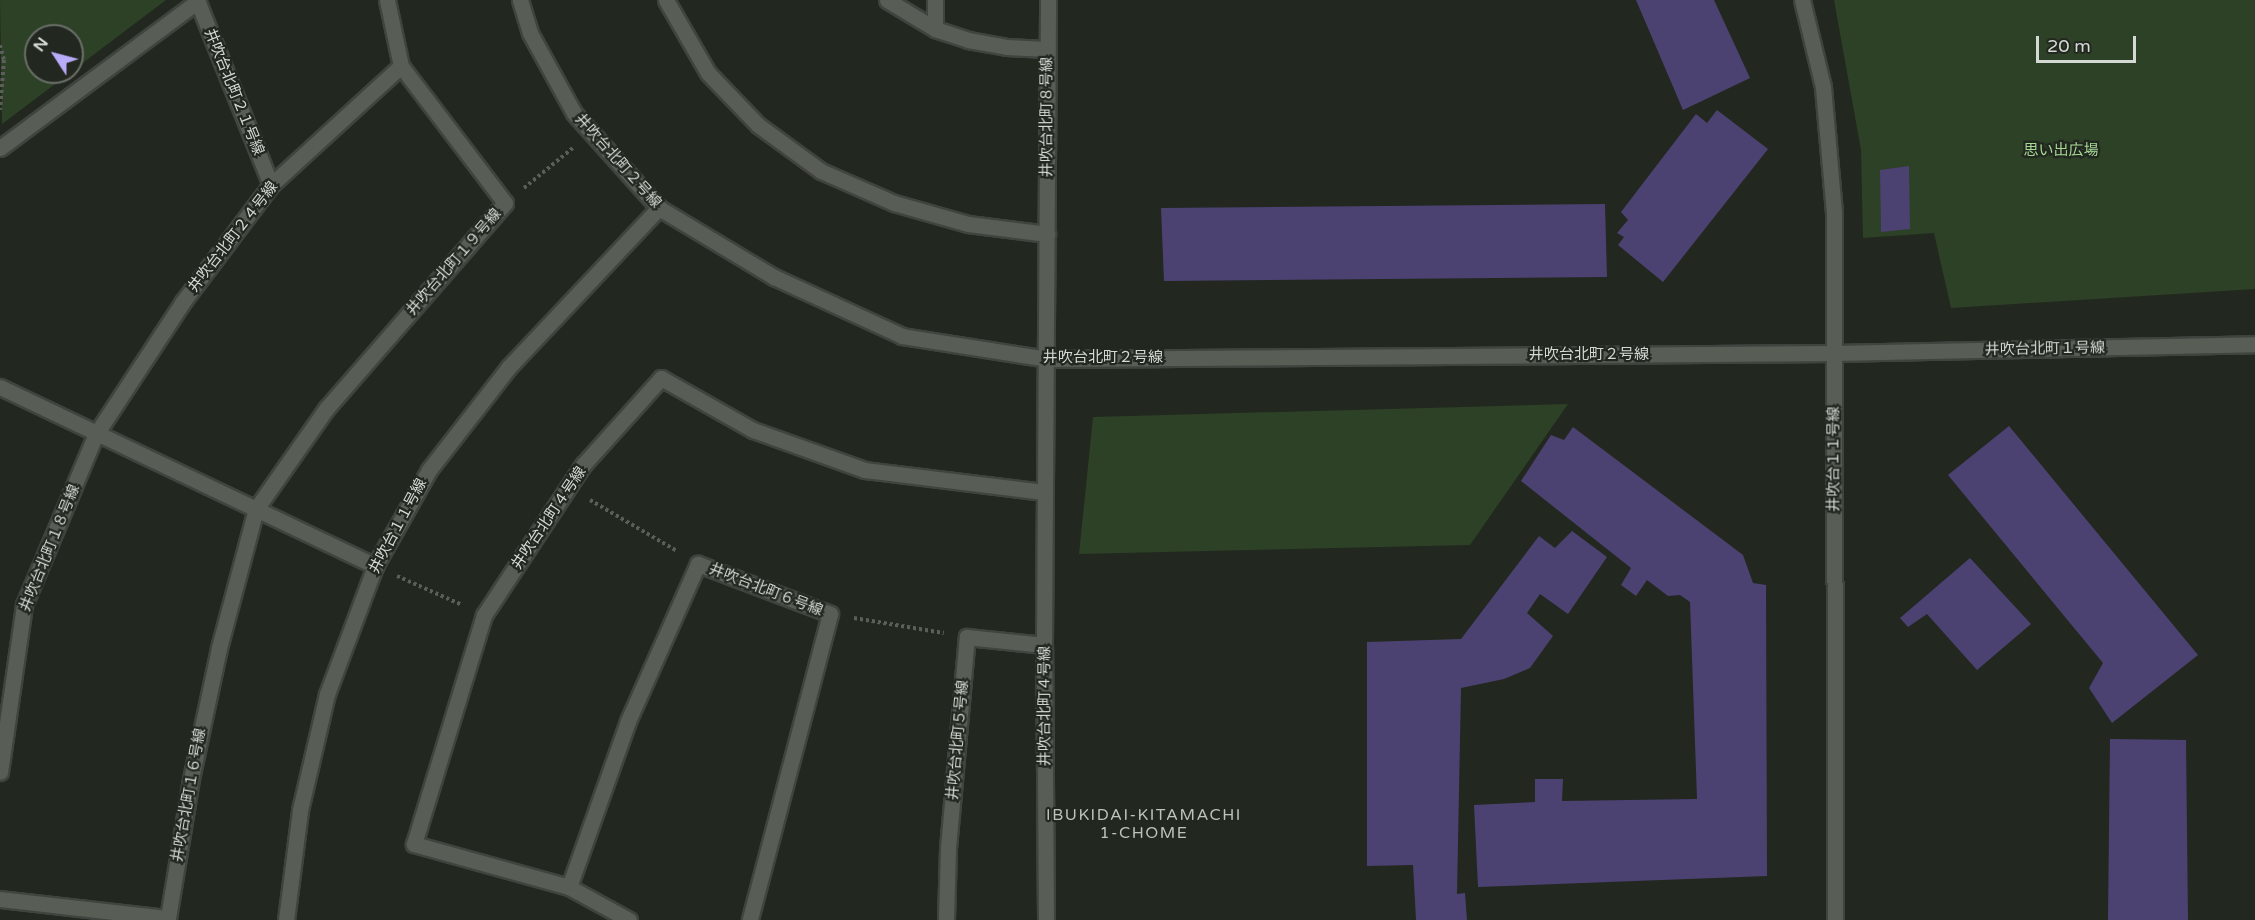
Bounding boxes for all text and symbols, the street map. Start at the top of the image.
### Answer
north arrow [24,24,84,84]
scale bar [2039,24,2140,62]
street label: 井吹台北町２１号線 [200,26,268,158]
text: N [29,34,53,56]
text: 20 m [2047,35,2091,57]
street label: 井吹台北町８号線 [1038,57,1056,177]
street label: 井吹台北町２号線 [571,110,665,212]
park label: 思い出広場 [2024,142,2098,160]
street label: 井吹台北町２４号線 [184,178,282,296]
street label: 井吹台北町１９号線 [403,205,505,319]
street label: 井吹台北町１号線 [1985,339,2105,359]
street label: 井吹台北町２号線 [1529,346,1649,364]
street label: 井吹台北町２号線 [1043,349,1163,367]
street label: 井吹台１１号線 [1825,407,1843,511]
street label: 井吹台北町４号線 [508,463,590,573]
street label: 井吹台１１号線 [365,475,431,577]
street label: 井吹台北町１８号線 [16,482,84,614]
street label: 井吹台北町６号線 [707,560,825,620]
street label: 井吹台北町４号線 [1036,646,1054,766]
street label: 井吹台北町５号線 [944,679,972,801]
street label: 井吹台北町１６号線 [168,727,210,863]
district label: IBUKIDAI-KITAMACHI 1-CHOME [1046,805,1242,843]

